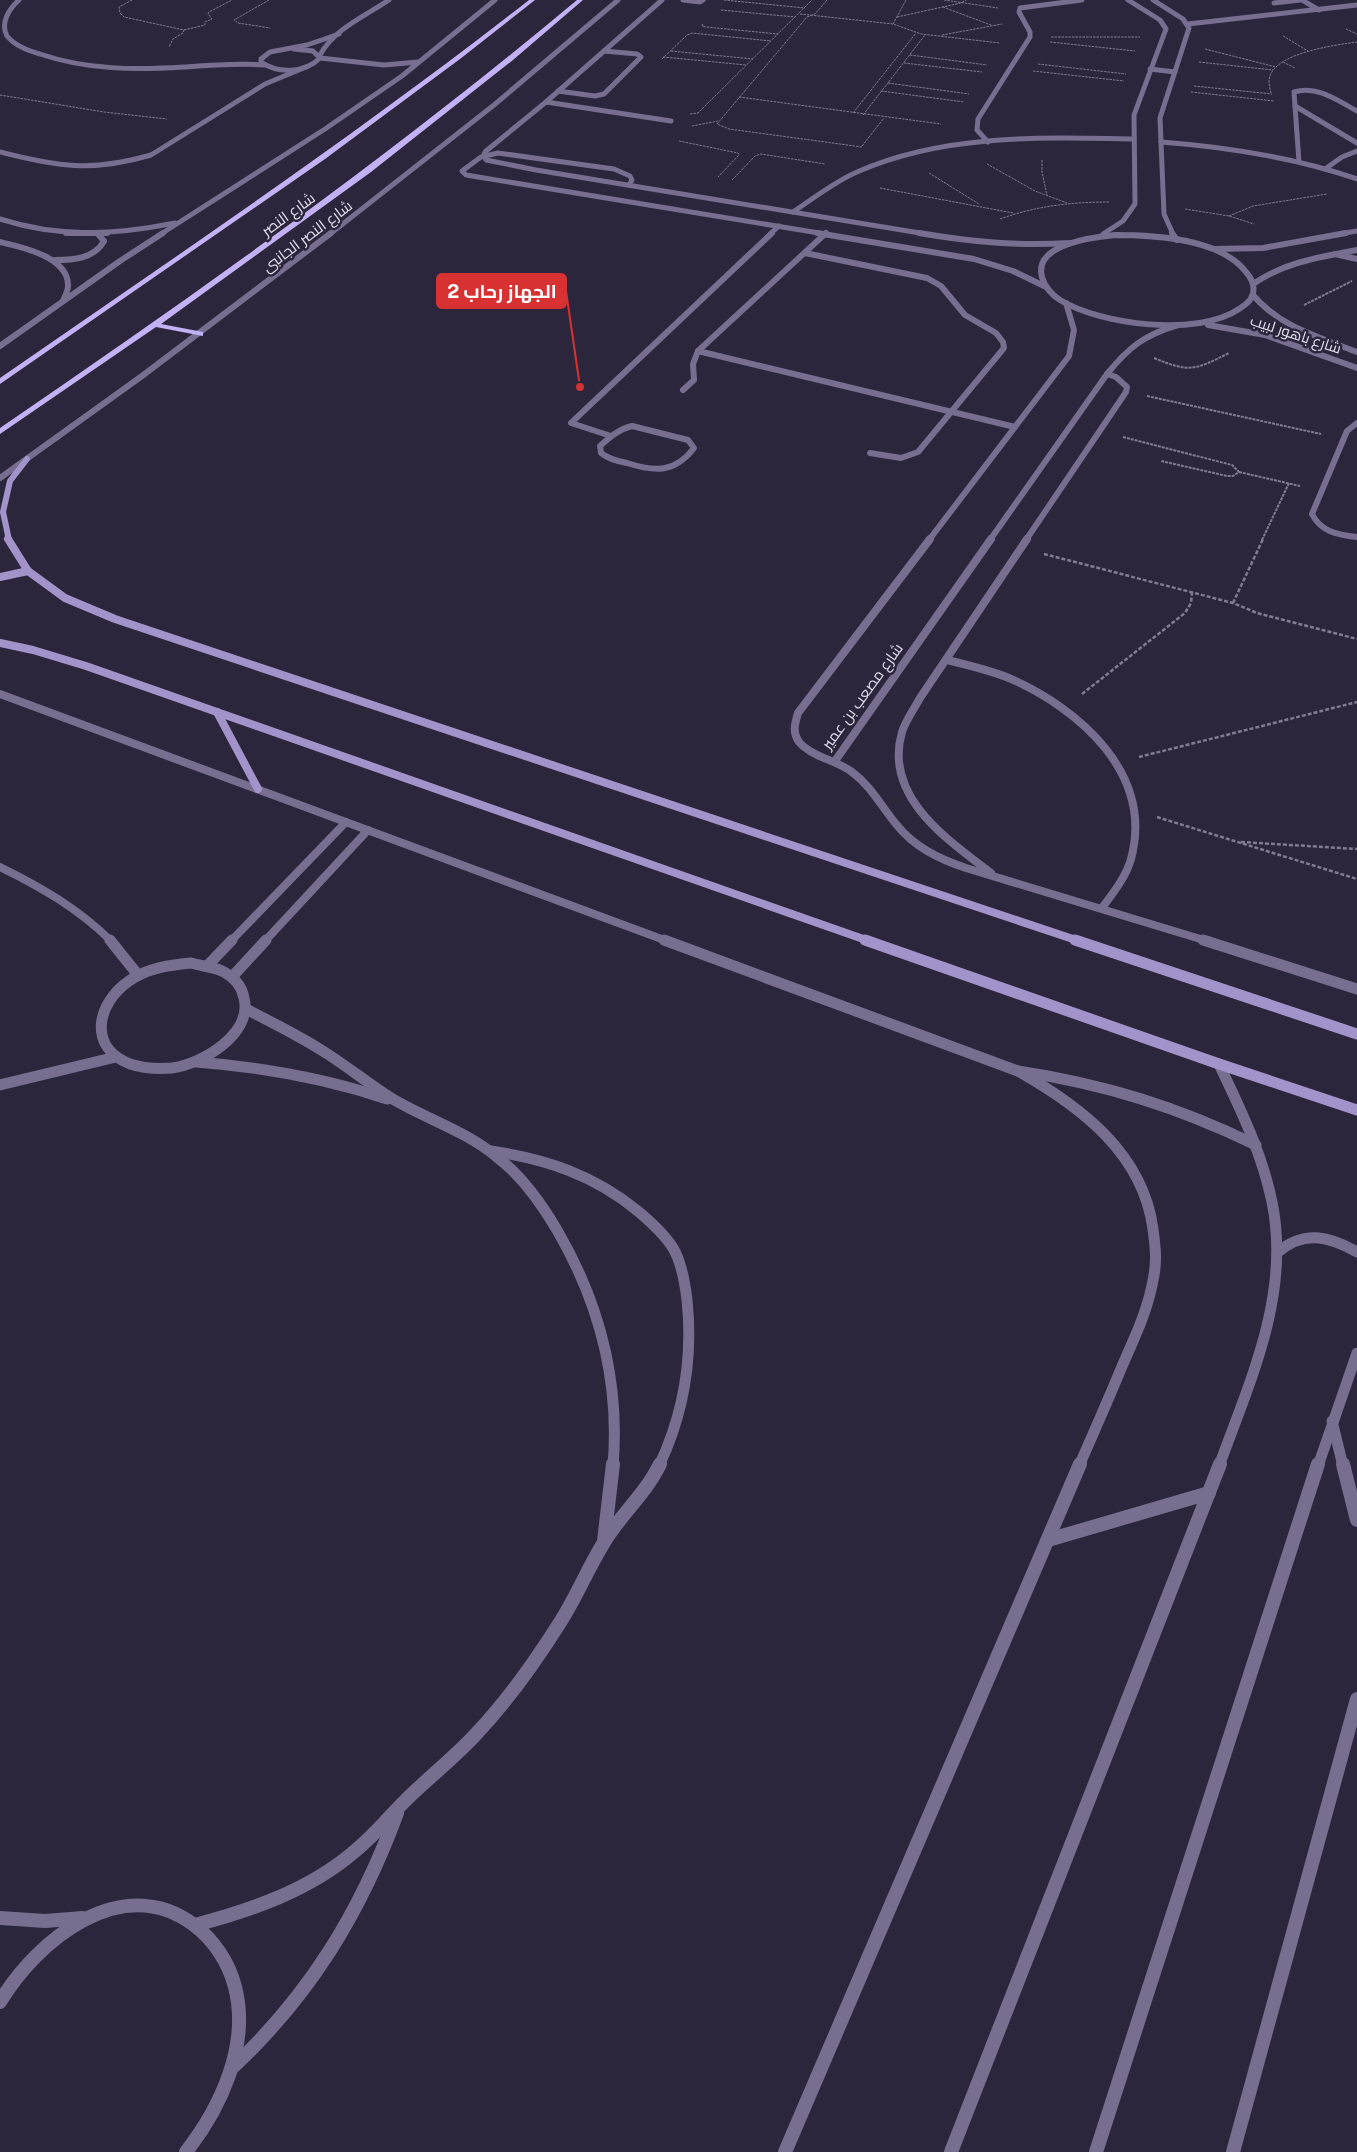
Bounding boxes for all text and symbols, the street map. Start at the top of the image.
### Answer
street label: شارع النصر [257,189,320,242]
street label: شارع النصر الجانبى [259,197,357,278]
callout: الجهاز رحاب 2 [437,274,566,308]
text: الجهاز رحاب 2 [447,280,557,304]
street label: شارع باهور لبيب [1247,311,1344,360]
street label: شارع مصعب بن عمير [817,640,909,755]

